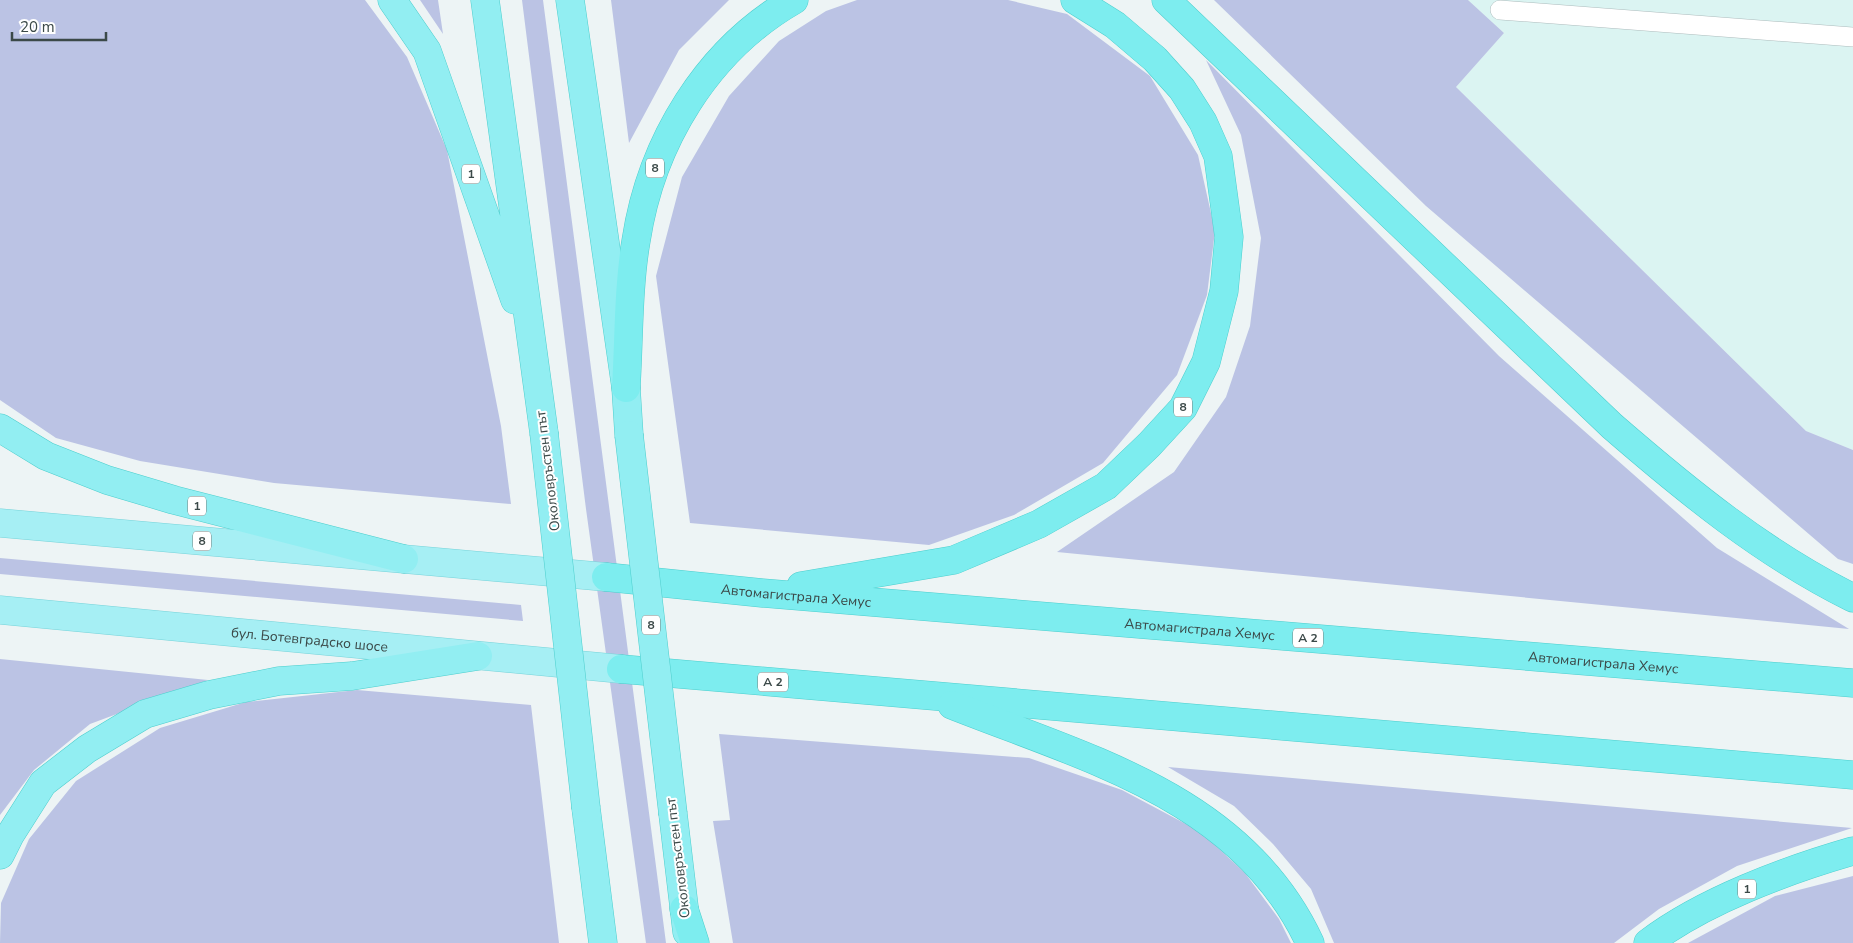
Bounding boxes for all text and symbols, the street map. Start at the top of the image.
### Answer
scale bar [12,10,106,42]
text: 20 m [20,17,55,37]
road number: 8 [646,158,664,178]
road number: 1 [462,164,480,183]
road number: 8 [1174,398,1192,417]
street label: Околовръстен път [531,409,565,532]
road number: 1 [188,496,206,516]
road number: 8 [193,532,211,550]
street label: Автомагистрала Хемус [720,579,872,612]
street label: Автомагистрала Хемус [1124,613,1276,645]
road number: 8 [642,616,660,634]
street label: бул. Ботевградско шосе [230,623,389,656]
road number: A 2 [1293,628,1323,648]
street label: Автомагистрала Хемус [1527,647,1680,678]
road number: A 2 [758,672,788,692]
street label: Околовръстен път [661,796,695,919]
road number: 1 [1738,880,1756,899]

